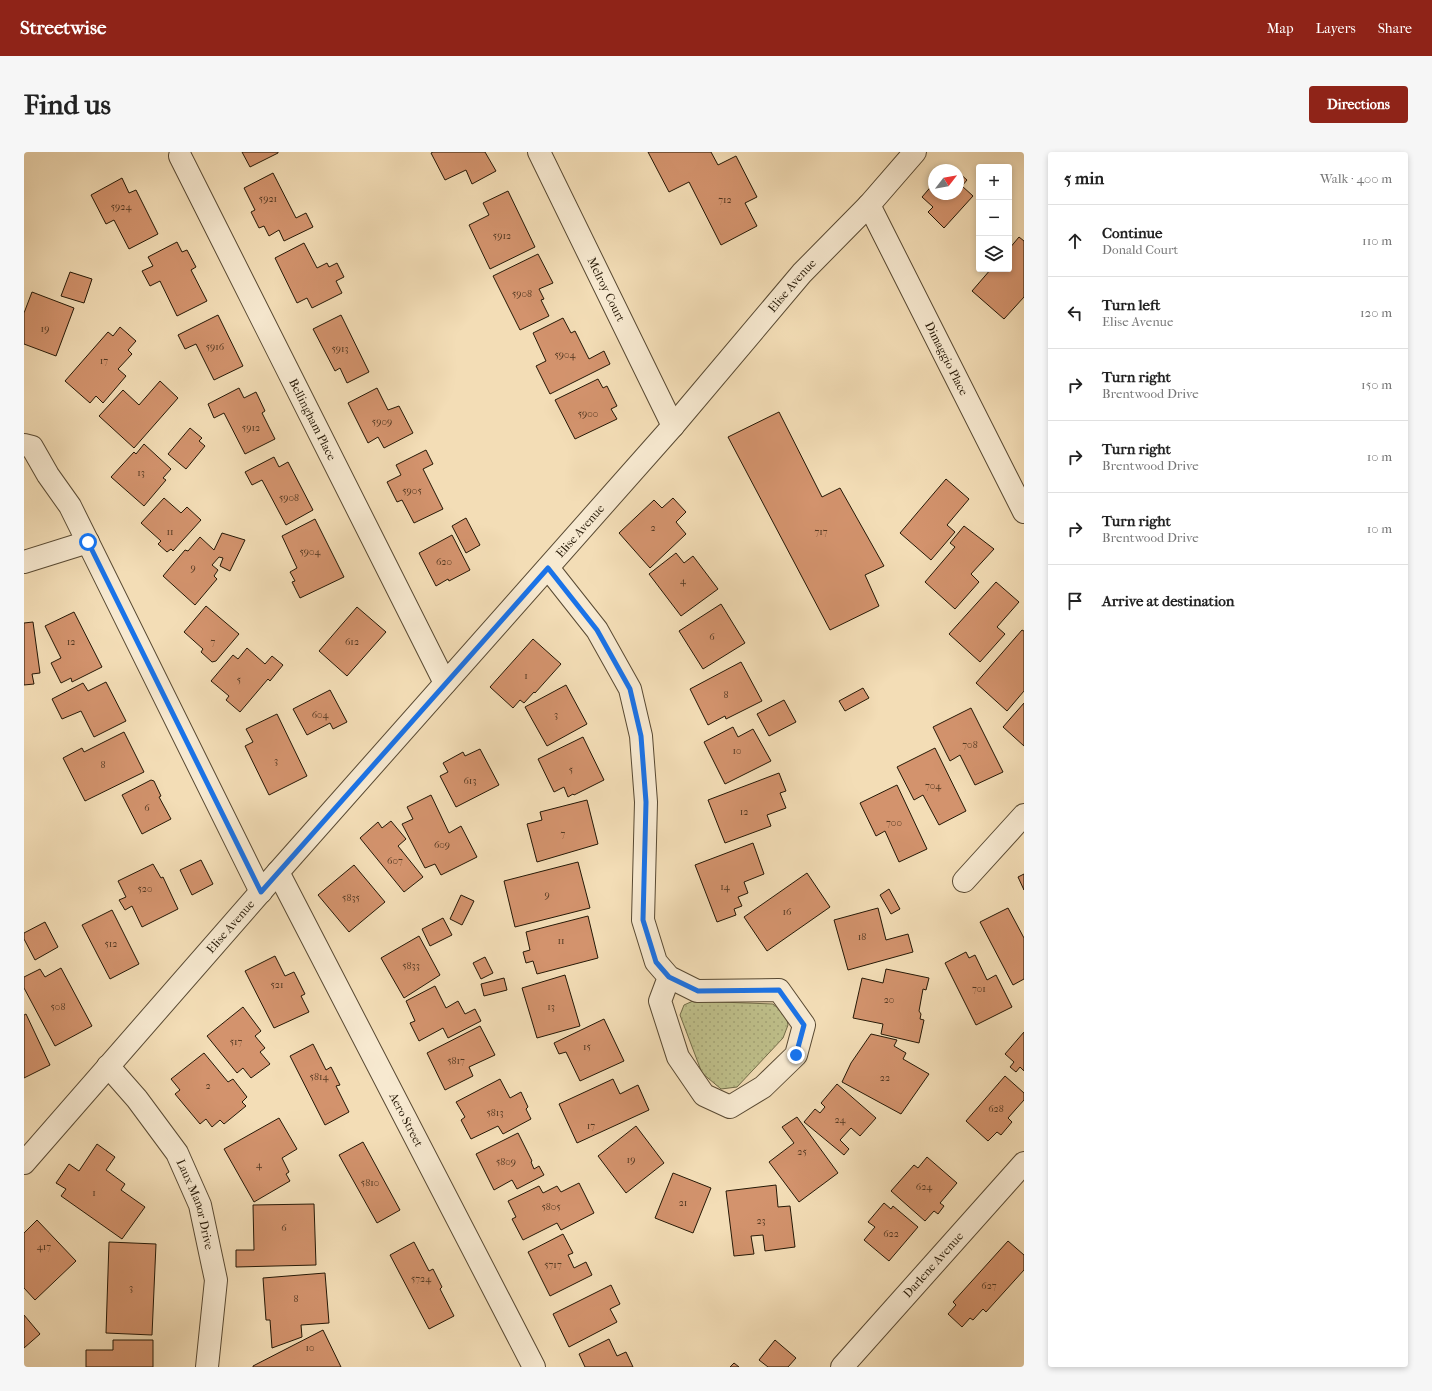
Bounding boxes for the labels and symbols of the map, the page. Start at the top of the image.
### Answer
north arrow [928,164,964,200]
house number: 5921 [259,193,277,205]
house number: 712 [718,194,732,206]
house number: 5924 [111,201,132,213]
house number: 5912 [493,230,511,242]
street label: Melroy Court [585,255,628,325]
street label: Elise Avenue [765,256,819,315]
house number: 5908 [512,288,532,300]
street label: Dimaggio Place [922,319,971,398]
house number: 19 [41,323,49,335]
house number: 5916 [206,341,225,353]
house number: 5913 [331,343,349,355]
house number: 5904 [555,349,577,361]
house number: 17 [100,355,108,367]
street label: Bellingham Place [286,376,339,463]
house number: 5900 [578,408,598,420]
house number: 5909 [372,416,392,428]
house number: 5912 [242,422,260,434]
house number: 13 [137,467,145,479]
house number: 5905 [402,485,422,497]
house number: 5908 [279,492,299,504]
street label: Elise Avenue [553,501,607,560]
house number: 2 [650,522,656,534]
house number: 11 [166,526,174,538]
house number: 717 [814,526,828,538]
route start [79,533,97,551]
house number: 5904 [300,546,322,558]
house number: 620 [436,556,452,568]
house number: 9 [190,562,196,574]
house number: 4 [680,575,687,587]
house number: 6 [709,631,715,643]
house number: 12 [67,636,75,648]
house number: 7 [211,636,216,648]
house number: 612 [345,636,359,648]
house number: 1 [524,670,528,682]
house number: 5 [237,674,241,686]
house number: 8 [723,689,729,701]
house number: 604 [312,709,329,721]
house number: 3 [554,709,558,721]
house number: 708 [962,739,978,751]
house number: 10 [732,745,742,757]
house number: 3 [274,755,278,767]
house number: 8 [100,759,106,771]
house number: 5 [569,764,573,776]
house number: 613 [463,775,477,787]
house number: 704 [925,780,942,792]
house number: 6 [144,802,150,814]
house number: 12 [740,806,748,818]
house number: 700 [886,817,902,829]
house number: 7 [561,828,566,840]
house number: 609 [434,839,450,851]
house number: 607 [387,855,403,867]
house number: 14 [720,881,731,893]
house number: 520 [138,883,152,895]
house number: 9 [544,889,550,901]
house number: 5835 [342,892,360,904]
street label: Elise Avenue [204,897,257,956]
house number: 16 [783,906,792,918]
house number: 18 [858,931,866,943]
house number: 11 [557,935,565,947]
house number: 512 [104,938,118,950]
house number: 5833 [402,960,420,972]
house number: 521 [270,979,284,991]
house number: 701 [972,983,986,995]
house number: 20 [884,994,894,1006]
house number: 508 [51,1001,65,1013]
house number: 13 [547,1001,555,1013]
house number: 517 [230,1036,243,1048]
house number: 15 [583,1041,591,1053]
route end [787,1046,805,1064]
house number: 5817 [447,1055,465,1067]
house number: 5814 [310,1071,330,1083]
house number: 22 [880,1072,890,1084]
house number: 2 [205,1080,211,1092]
street label: Aero Street [386,1089,426,1150]
house number: 628 [988,1103,1004,1115]
house number: 5813 [486,1107,504,1119]
house number: 24 [834,1114,847,1126]
house number: 17 [587,1120,595,1132]
house number: 25 [797,1146,807,1158]
house number: 19 [627,1154,635,1166]
house number: 5809 [496,1156,516,1168]
street label: Laux Manor Drive [174,1157,216,1251]
house number: 4 [256,1159,263,1171]
house number: 5810 [361,1177,379,1189]
house number: 624 [916,1181,933,1193]
house number: 1 [92,1187,96,1199]
house number: 21 [679,1197,687,1209]
house number: 5805 [541,1201,561,1213]
house number: 23 [756,1215,766,1227]
house number: 6 [281,1222,287,1234]
house number: 622 [883,1228,899,1240]
street label: Darlene Avenue [900,1229,966,1300]
house number: 417 [37,1241,51,1253]
house number: 5717 [544,1259,562,1271]
house number: 5724 [411,1273,432,1285]
house number: 627 [981,1280,997,1292]
house number: 3 [129,1282,133,1294]
house number: 8 [293,1293,299,1305]
house number: 10 [305,1342,315,1354]

